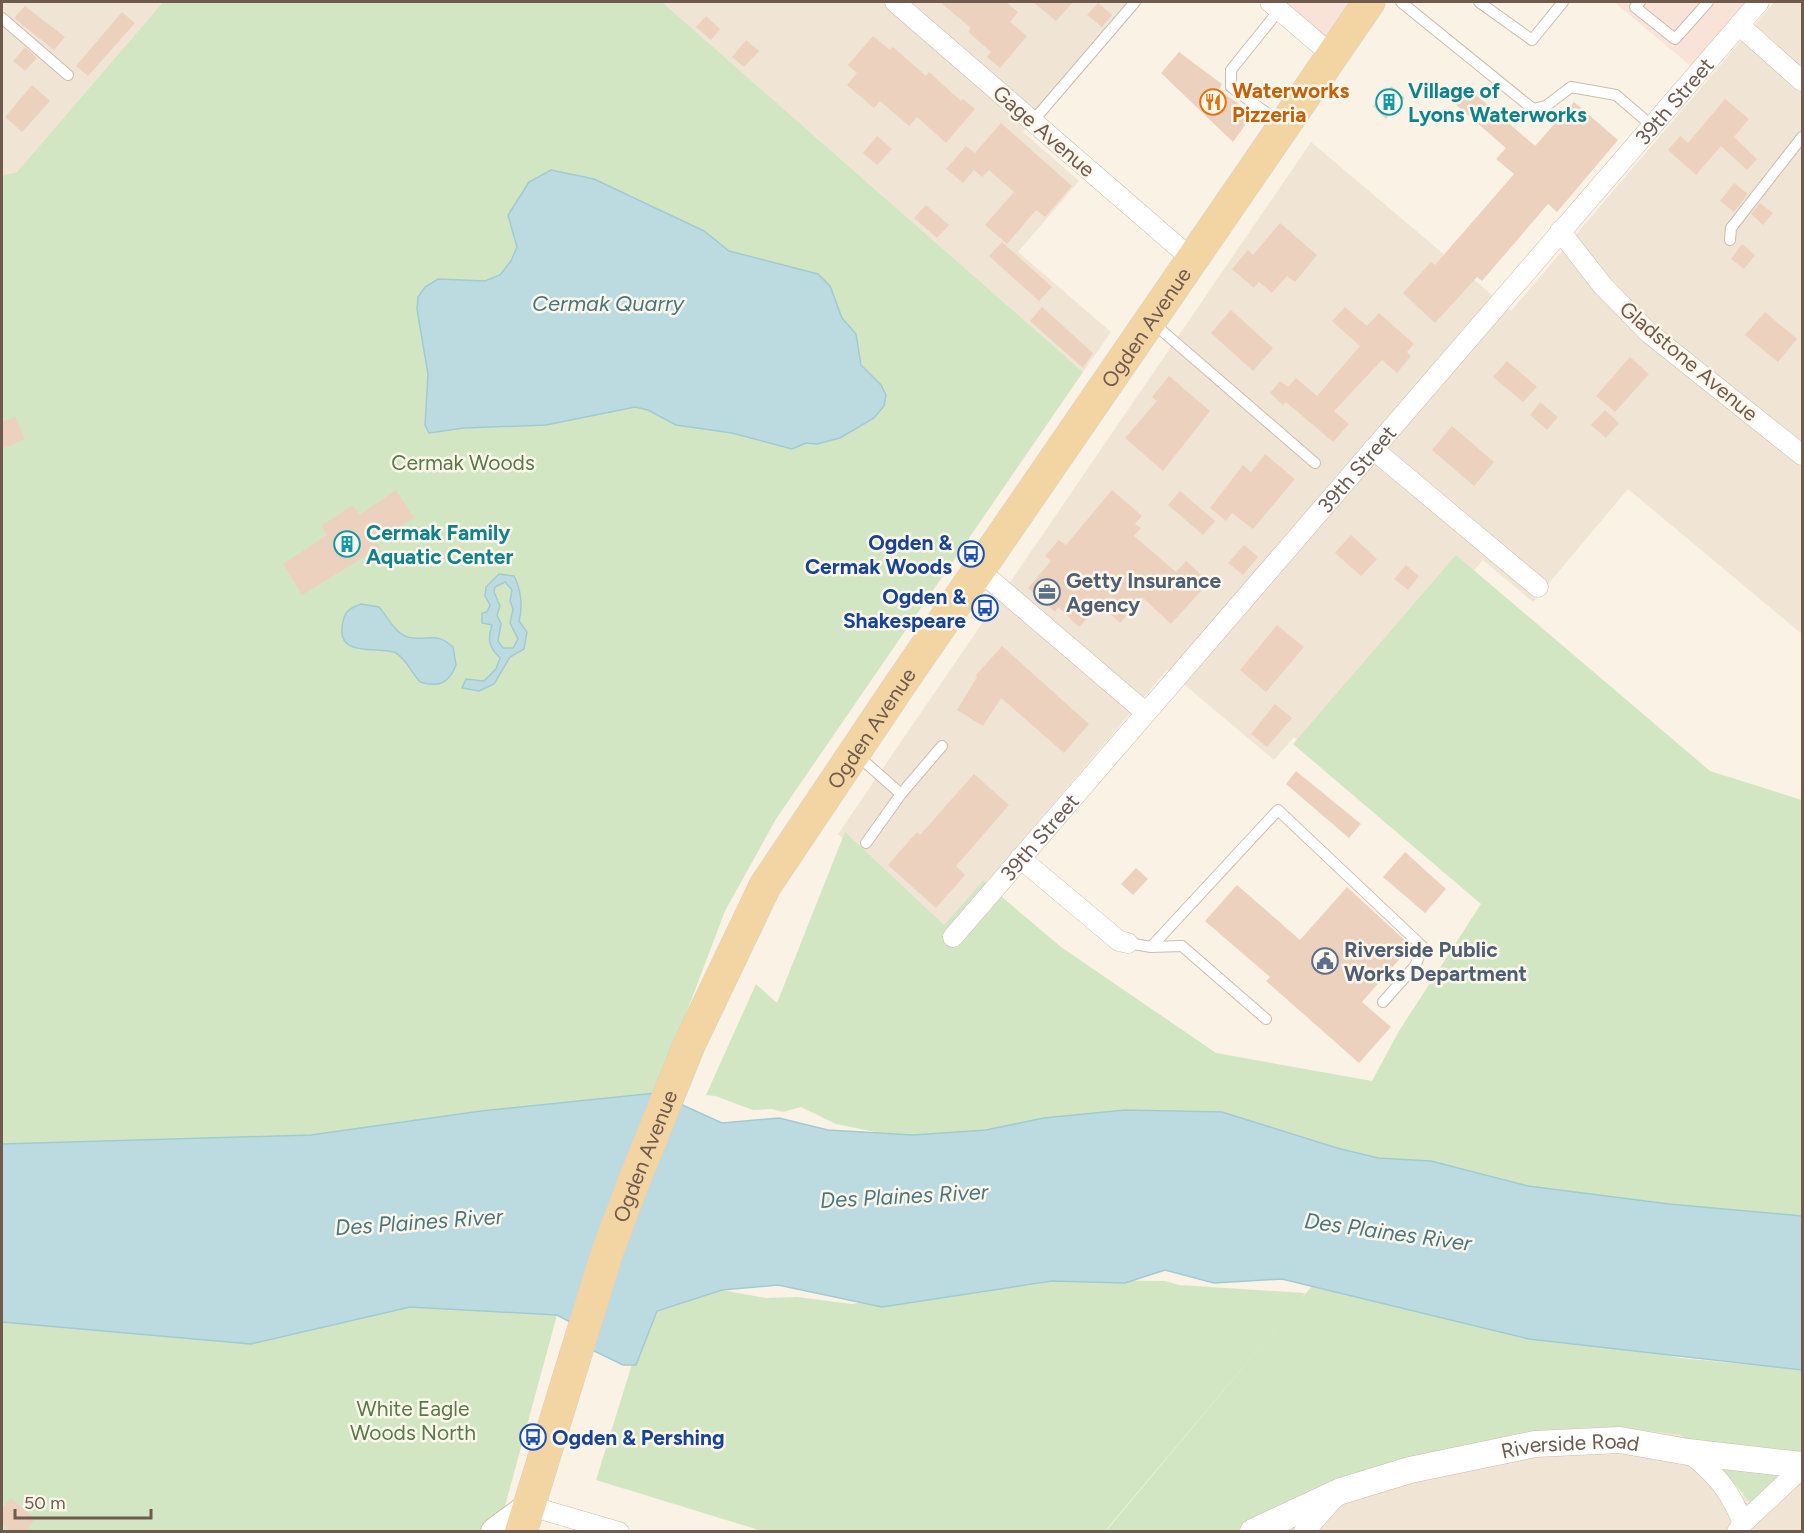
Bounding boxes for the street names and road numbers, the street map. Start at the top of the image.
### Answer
street label: 39th Street [1629,52,1718,150]
street label: Gage Avenue [988,80,1100,182]
street label: Ogden Avenue [1096,262,1196,392]
street label: Gladstone Avenue [1615,296,1763,426]
street label: 39th Street [1312,420,1401,518]
street label: Ogden Avenue [821,663,920,793]
street label: 39th Street [995,788,1084,886]
street label: Ogden Avenue [607,1086,682,1226]
street label: Riverside Road [1499,1427,1642,1463]

